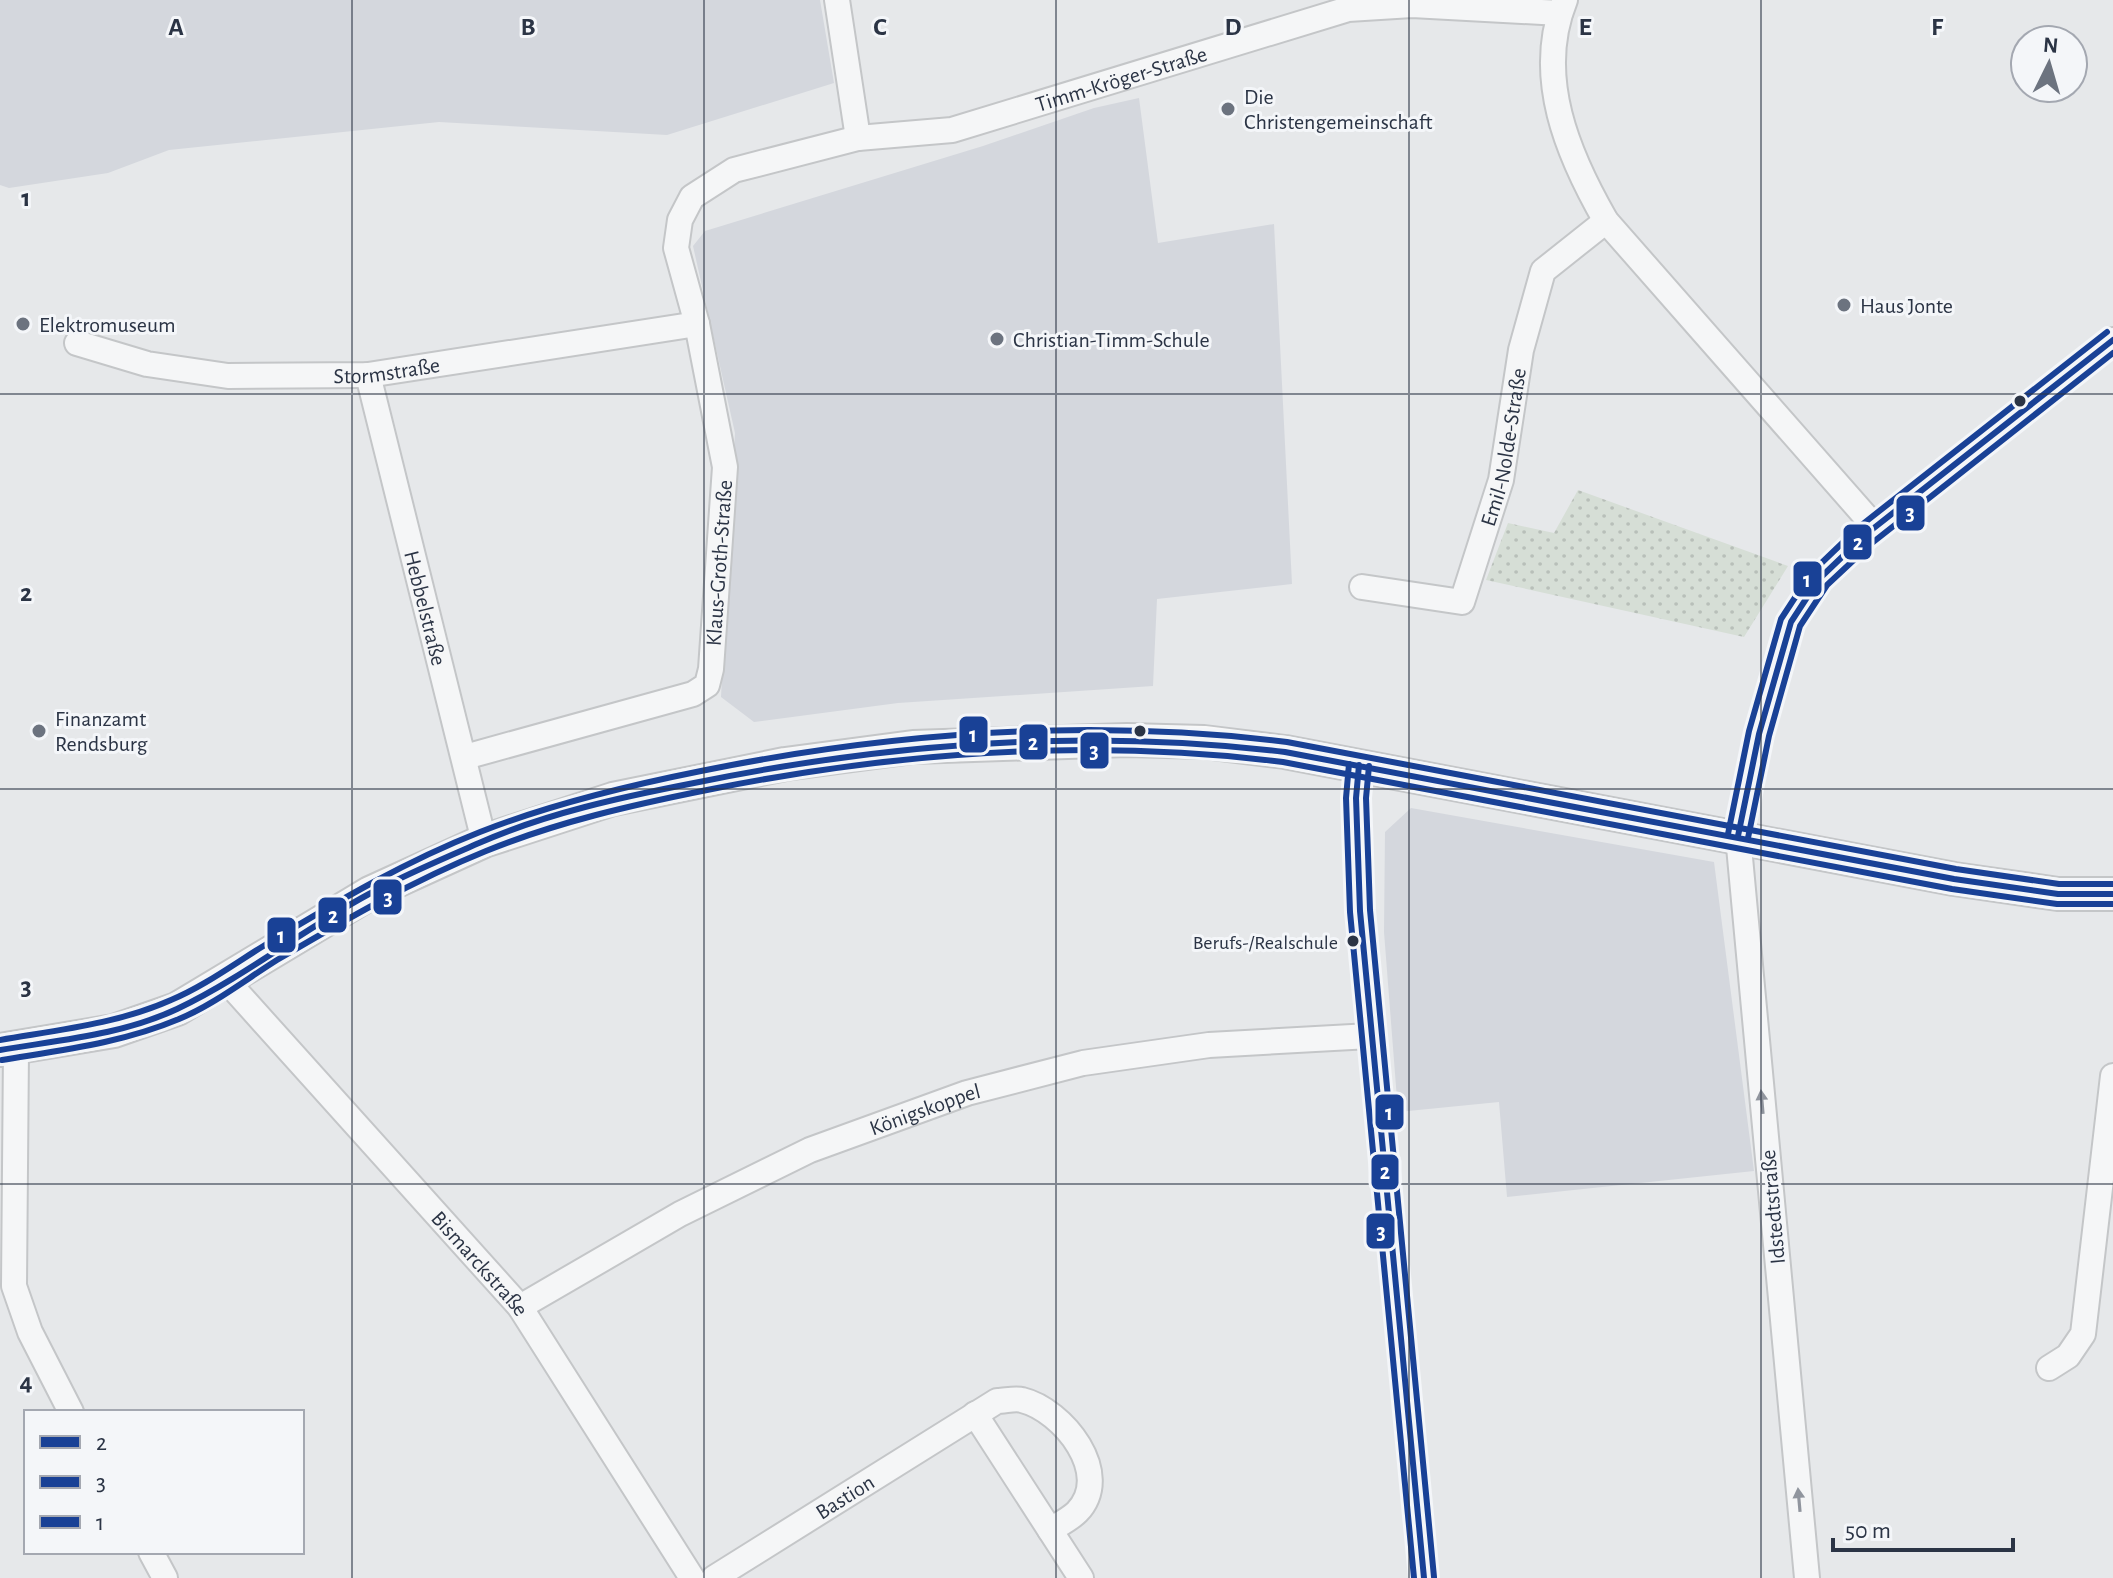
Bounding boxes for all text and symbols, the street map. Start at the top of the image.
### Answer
text: A [168,14,184,40]
text: B [520,14,536,40]
text: C [873,14,887,40]
text: D [1224,14,1242,40]
text: E [1578,14,1592,40]
text: F [1931,14,1944,40]
north arrow [2009,24,2089,104]
text: N [2042,33,2059,57]
street label: Timm-Kröger-Straße [1033,43,1210,116]
place label: Die Christengemeinschaft [1244,86,1433,133]
marker: Die Christengemeinschaft [1219,100,1237,118]
text: 1 [21,185,31,211]
place label: Haus Jonte [1860,295,1953,317]
marker: Haus Jonte [1835,296,1853,314]
place label: Elektromuseum [39,314,176,336]
marker: Elektromuseum [14,315,32,333]
place label: Christian-Timm-Schule [1013,329,1210,351]
marker: Christian-Timm-Schule [988,330,1006,348]
street label: Stormstraße [333,354,442,387]
street label: Emil-Nolde-Straße [1477,367,1530,529]
unlabelled marker [2012,393,2028,409]
street label: Klaus-Groth-Straße [703,479,736,647]
line badge: 3 [1895,494,1926,532]
text: 3 [1905,502,1915,524]
line badge: 2 [1842,523,1873,561]
text: 2 [1853,532,1863,554]
street label: Hebbelstraße [400,548,450,668]
line badge: 1 [1792,560,1823,598]
text: 1 [1803,569,1811,591]
text: 2 [20,580,32,606]
place label: Finanzamt Rendsburg [55,708,148,755]
line badge: 1 [958,715,989,754]
marker: Finanzamt Rendsburg [30,722,48,740]
line badge: 2 [1018,723,1049,761]
unlabelled marker [1132,723,1148,739]
text: 1 [969,724,977,746]
line badge: 3 [1079,731,1110,770]
text: 2 [1028,732,1038,754]
text: 3 [1089,740,1099,762]
line badge: 3 [372,878,403,916]
text: 3 [383,887,393,909]
line badge: 2 [317,896,348,934]
text: 2 [328,905,338,927]
line badge: 1 [266,916,297,954]
text: 1 [277,925,285,947]
place label: Berufs-/Realschule [1193,933,1338,953]
marker: Berufs-/Realschule [1345,933,1361,949]
text: 3 [20,974,32,1000]
street label: Königskoppel [867,1080,983,1139]
one-way arrow [1755,1089,1768,1114]
line badge: 1 [1374,1093,1405,1131]
text: 1 [1385,1102,1393,1124]
street label: Idstedtstraße [1757,1149,1789,1265]
line badge: 2 [1370,1153,1400,1191]
text: 2 [1380,1161,1390,1183]
street label: Bismarckstraße [427,1207,532,1320]
line badge: 3 [1365,1212,1396,1250]
text: 3 [1376,1221,1386,1243]
text: 4 [19,1369,33,1395]
legend [24,1410,304,1554]
text: 2 [96,1431,107,1455]
text: 3 [96,1471,106,1495]
street label: Bastion [812,1471,878,1524]
one-way arrow [1793,1487,1806,1512]
scale bar [1833,1502,2013,1552]
text: 1 [96,1511,104,1535]
text: 50 m [1845,1519,1891,1543]

